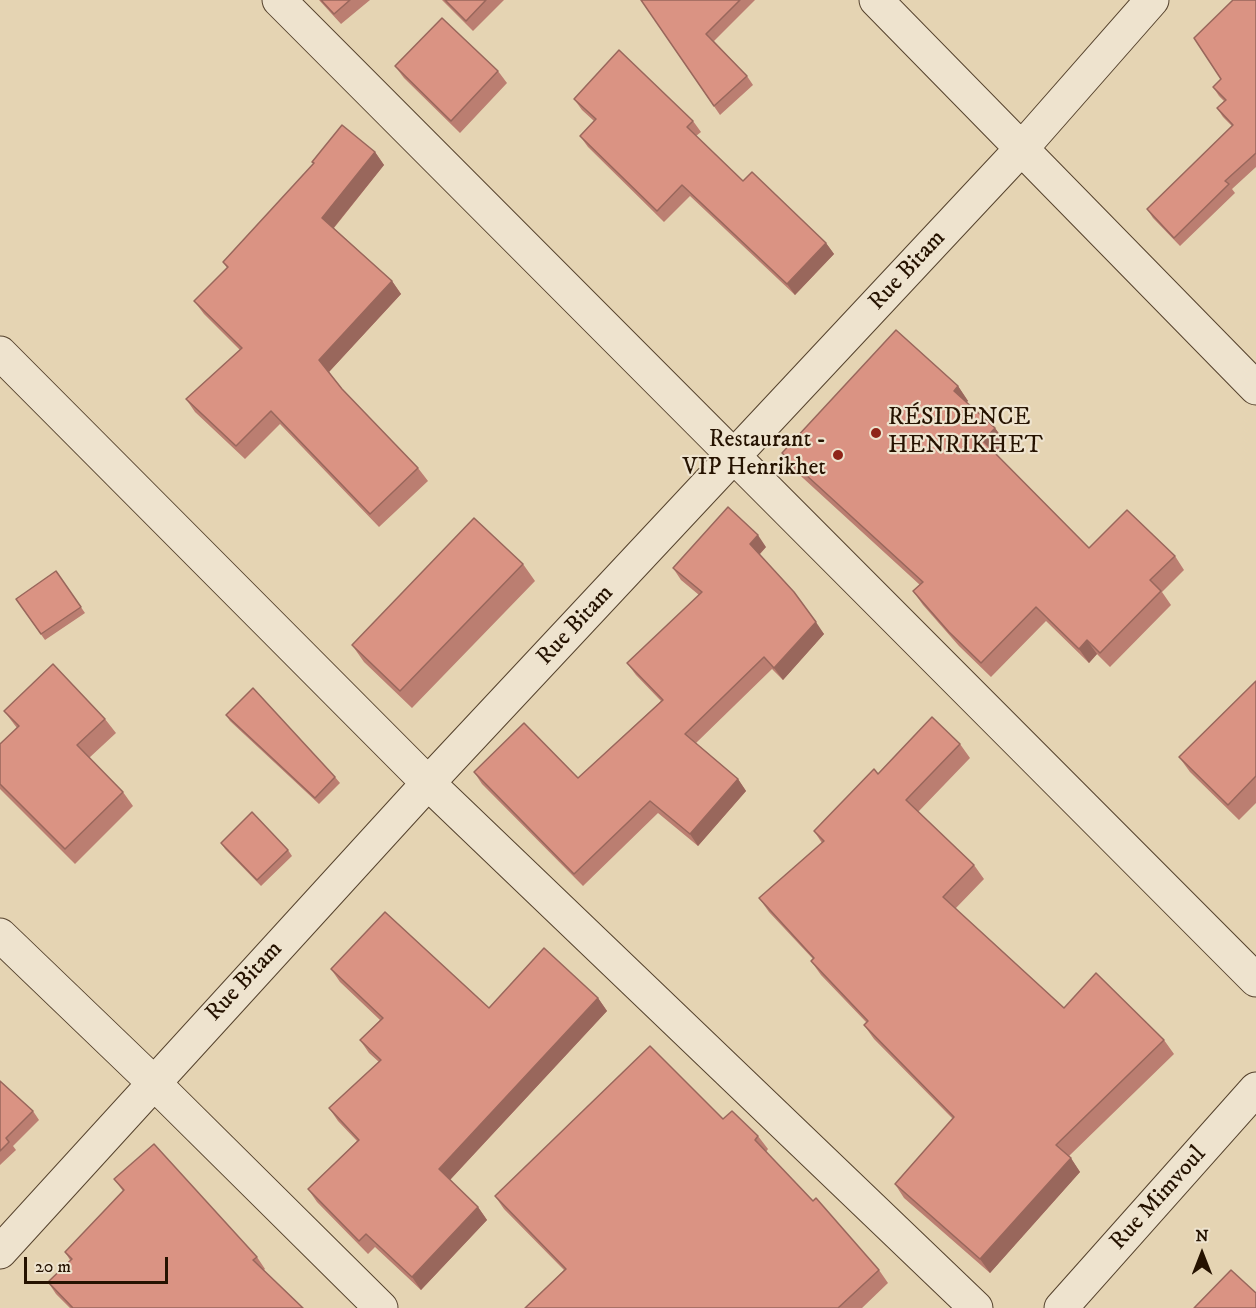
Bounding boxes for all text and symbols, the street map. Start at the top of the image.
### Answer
street label: Rue Bitam [863,225,953,317]
place label: RÉSIDENCE HENRIKHET [888,405,1043,461]
marker: RÉSIDENCE HENRIKHET [869,426,883,440]
place label: Restaurant - VIP Henrikhet [682,427,826,483]
marker: Restaurant - VIP Henrikhet [831,448,845,462]
street label: Rue Bitam [531,580,621,672]
street label: Rue Bitam [200,936,290,1028]
street label: Rue Mimvoul [1105,1141,1213,1257]
north arrow [1172,1224,1232,1284]
text: N [1195,1226,1209,1246]
scale bar [27,1245,171,1283]
text: 20 m [35,1256,71,1278]

